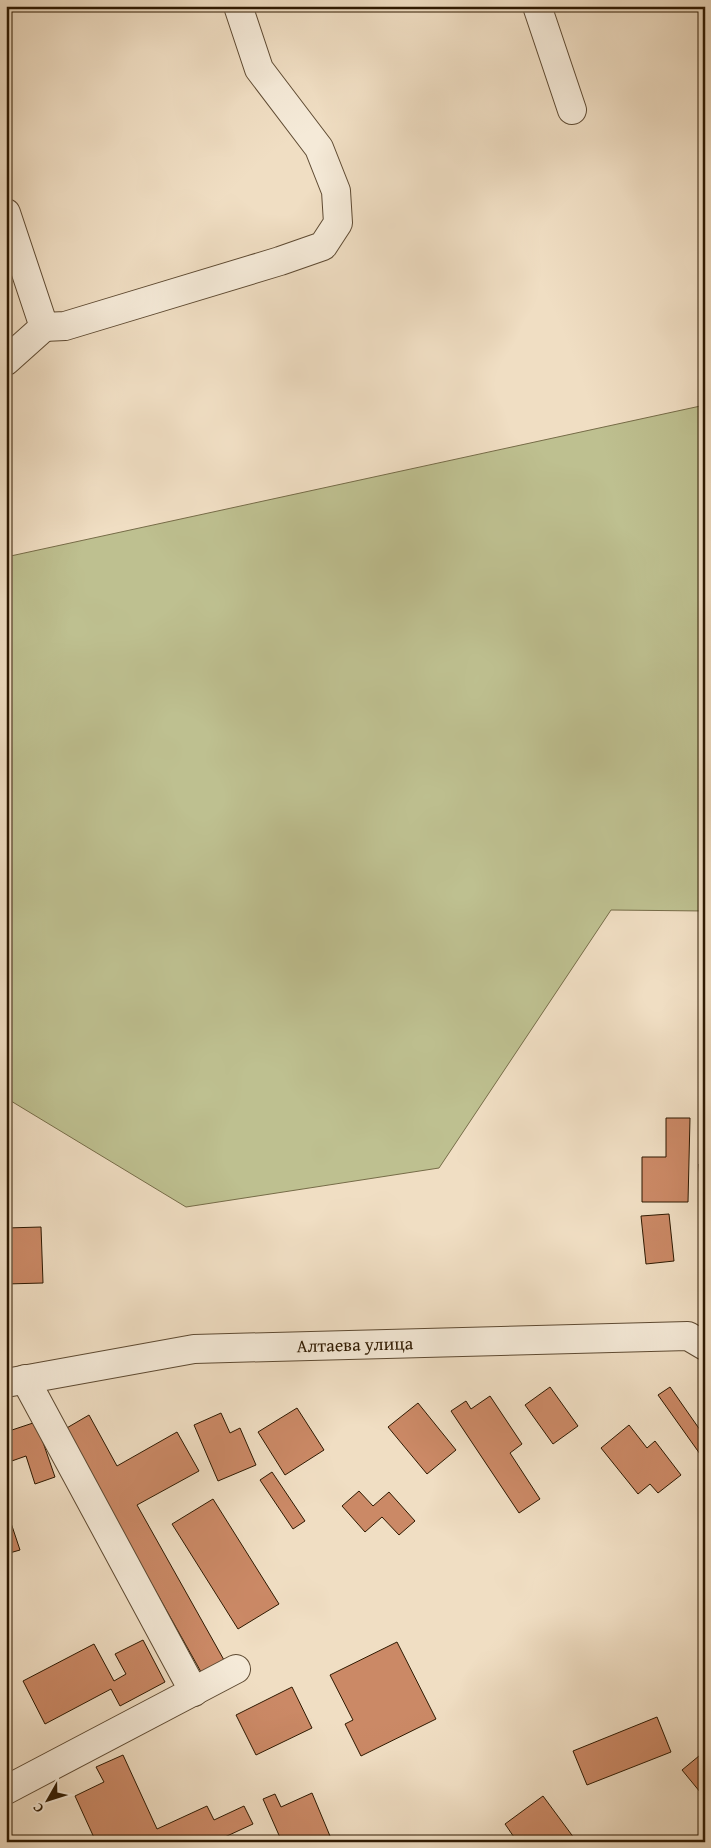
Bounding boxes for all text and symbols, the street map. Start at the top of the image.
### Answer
street label: Алтаева улица [296,1329,414,1359]
north arrow [22,1776,72,1826]
text: С [28,1799,48,1818]

